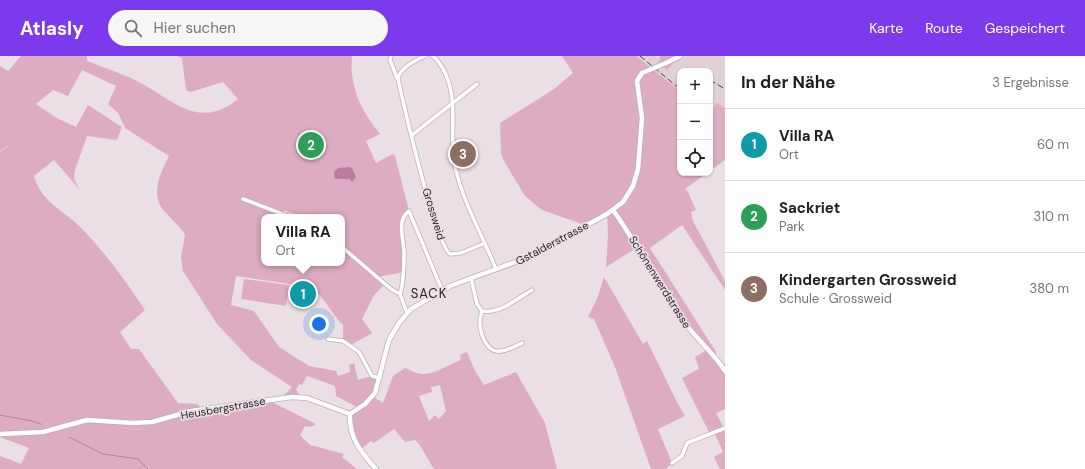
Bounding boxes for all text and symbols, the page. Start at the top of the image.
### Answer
search box [108,10,388,46]
text: Atlasly [20,16,84,41]
icon: search [122,17,144,39]
text: Hier suchen [154,18,236,38]
text: Karte [869,19,903,37]
text: Route [925,19,963,37]
text: Gespeichert [985,19,1065,37]
map controls [677,68,713,176]
button: + [677,68,713,104]
text: In der Nähe [741,71,836,93]
text: 3 Ergebnisse [992,74,1069,91]
button: − [677,104,713,140]
text: Villa RA [779,126,834,146]
pin: 2 [298,130,324,160]
text: 1 [752,136,756,153]
text: 60 m [1037,136,1069,153]
pin: 3 [450,139,476,169]
button: locate [677,140,713,176]
text: Ort [779,146,799,163]
street label: Grossweid [419,186,449,242]
text: Sackriet [779,198,840,218]
text: 2 [750,208,758,225]
text: 310 m [1034,208,1069,225]
popup [261,214,345,266]
street label: Gstalderstrasse [513,218,591,268]
text: Park [779,218,805,235]
text: Villa RA [275,222,331,242]
street label: Schönenwerdstrasse [626,233,694,331]
text: Ort [275,242,295,259]
text: Kindergarten Grossweid [779,270,957,290]
pin: 1 [290,279,316,309]
text: 3 [750,280,758,297]
text: 380 m [1029,280,1069,297]
district label: SACK [411,285,447,302]
text: Schule · Grossweid [779,290,892,307]
your location [309,314,329,334]
street label: Heusbergstrasse [180,394,266,422]

